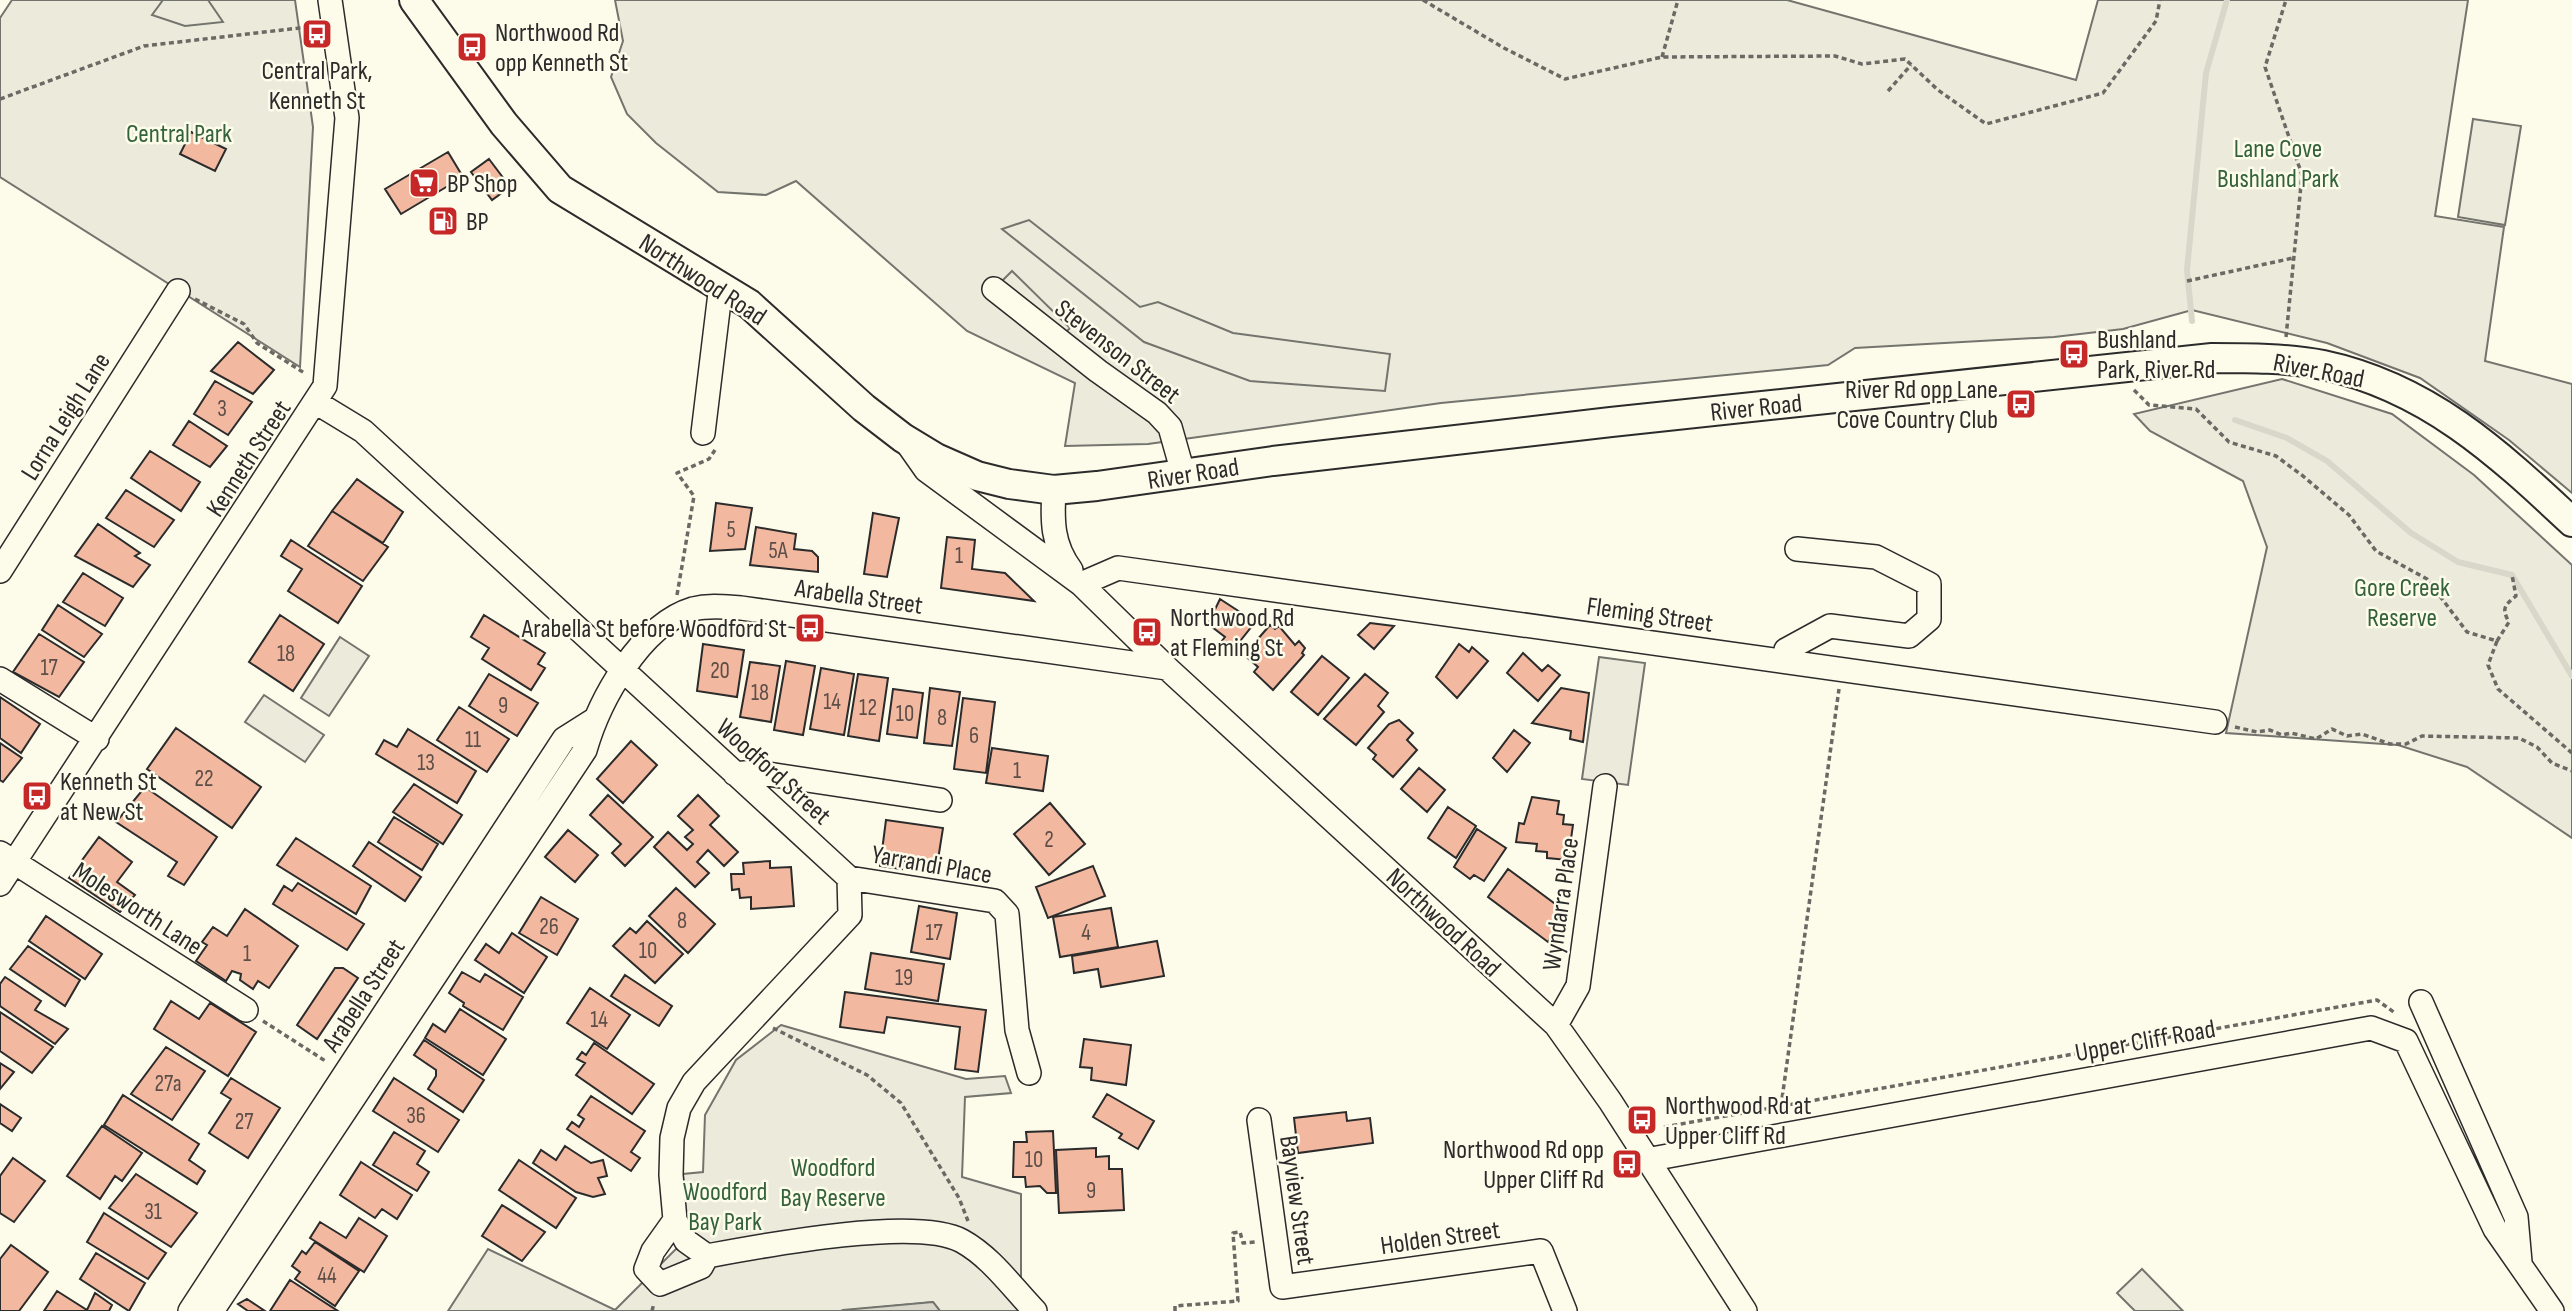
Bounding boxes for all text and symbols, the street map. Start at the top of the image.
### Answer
bus stop icon: Central Park, Kenneth St [300,17,334,51]
place label: Northwood Rd opp Kenneth St [495,18,628,79]
bus stop icon: Northwood Rd opp Kenneth St [455,30,489,64]
place label: Central Park, Kenneth St [261,56,373,117]
park label: Central Park [126,119,232,150]
park label: Lane Cove Bushland Park [2217,134,2339,195]
supermarket icon: BP Shop [407,166,441,200]
place label: BP Shop [447,169,518,200]
fuel station icon: BP [426,204,460,238]
place label: BP [466,207,489,238]
street label: Northwood Road [633,228,772,333]
street label: Stevenson Street [1048,294,1186,411]
place label: Bushland Park, River Rd [2097,325,2215,386]
bus stop icon: Bushland Park, River Rd [2057,337,2091,371]
street label: Lorna Leigh Lane [15,347,118,486]
street label: River Road [2271,347,2367,395]
place label: River Rd opp Lane Cove Country Club [1836,375,1998,436]
bus stop icon: River Rd opp Lane Cove Country Club [2004,387,2038,421]
street label: River Road [1709,388,1804,429]
street label: Kenneth Street [200,395,298,523]
house number: 3 [217,395,227,423]
street label: River Road [1145,452,1241,497]
house number: 5 [726,516,736,544]
house number: 5A [768,537,788,565]
house number: 1 [955,542,963,570]
street label: Arabella Street [792,573,925,622]
park label: Gore Creek Reserve [2354,573,2450,634]
street label: Fleming Street [1585,591,1715,640]
place label: Northwood Rd at Fleming St [1170,603,1294,664]
bus stop icon: Arabella St before Woodford St [793,611,827,645]
place label: Arabella St before Woodford St [521,614,787,645]
bus stop icon: Northwood Rd at Fleming St [1130,615,1164,649]
house number: 18 [277,640,295,668]
house number: 17 [40,654,58,682]
house number: 20 [710,657,730,685]
house number: 18 [751,679,769,707]
house number: 14 [823,688,841,716]
house number: 9 [498,692,508,720]
house number: 12 [859,694,877,722]
house number: 10 [896,700,914,728]
house number: 8 [937,704,947,732]
street label: Woodford Street [709,713,837,832]
house number: 6 [969,722,979,750]
house number: 11 [465,726,481,754]
house number: 13 [417,749,435,777]
house number: 1 [1013,757,1021,785]
house number: 22 [195,765,213,793]
place label: Kenneth St at New St [60,767,157,828]
bus stop icon: Kenneth St at New St [20,779,54,813]
house number: 2 [1044,826,1054,854]
street label: Wyndarra Place [1537,836,1586,973]
street label: Yarrandi Place [869,840,994,891]
street label: Molesworth Lane [67,856,208,963]
street label: Northwood Road [1379,862,1507,984]
house number: 8 [677,907,687,935]
house number: 26 [539,913,559,941]
house number: 17 [925,919,943,947]
house number: 4 [1081,919,1091,947]
street label: Arabella Street [316,933,412,1059]
house number: 10 [639,937,657,965]
house number: 1 [243,940,251,968]
house number: 19 [895,964,913,992]
house number: 14 [590,1006,608,1034]
street label: Upper Cliff Road [2073,1014,2218,1069]
house number: 27a [154,1070,182,1098]
place label: Northwood Rd at Upper Cliff Rd [1665,1091,1812,1152]
house number: 36 [406,1102,426,1130]
bus stop icon: Northwood Rd at Upper Cliff Rd [1625,1103,1659,1137]
house number: 27 [235,1108,253,1136]
street label: Bayview Street [1272,1133,1321,1267]
place label: Northwood Rd opp Upper Cliff Rd [1443,1135,1604,1196]
house number: 10 [1025,1146,1043,1174]
bus stop icon: Northwood Rd opp Upper Cliff Rd [1610,1147,1644,1181]
park label: Woodford Bay Reserve [780,1153,886,1214]
park label: Woodford Bay Park [683,1177,767,1238]
house number: 9 [1086,1177,1096,1205]
house number: 31 [144,1198,162,1226]
street label: Holden Street [1379,1215,1502,1262]
house number: 44 [317,1262,337,1290]

